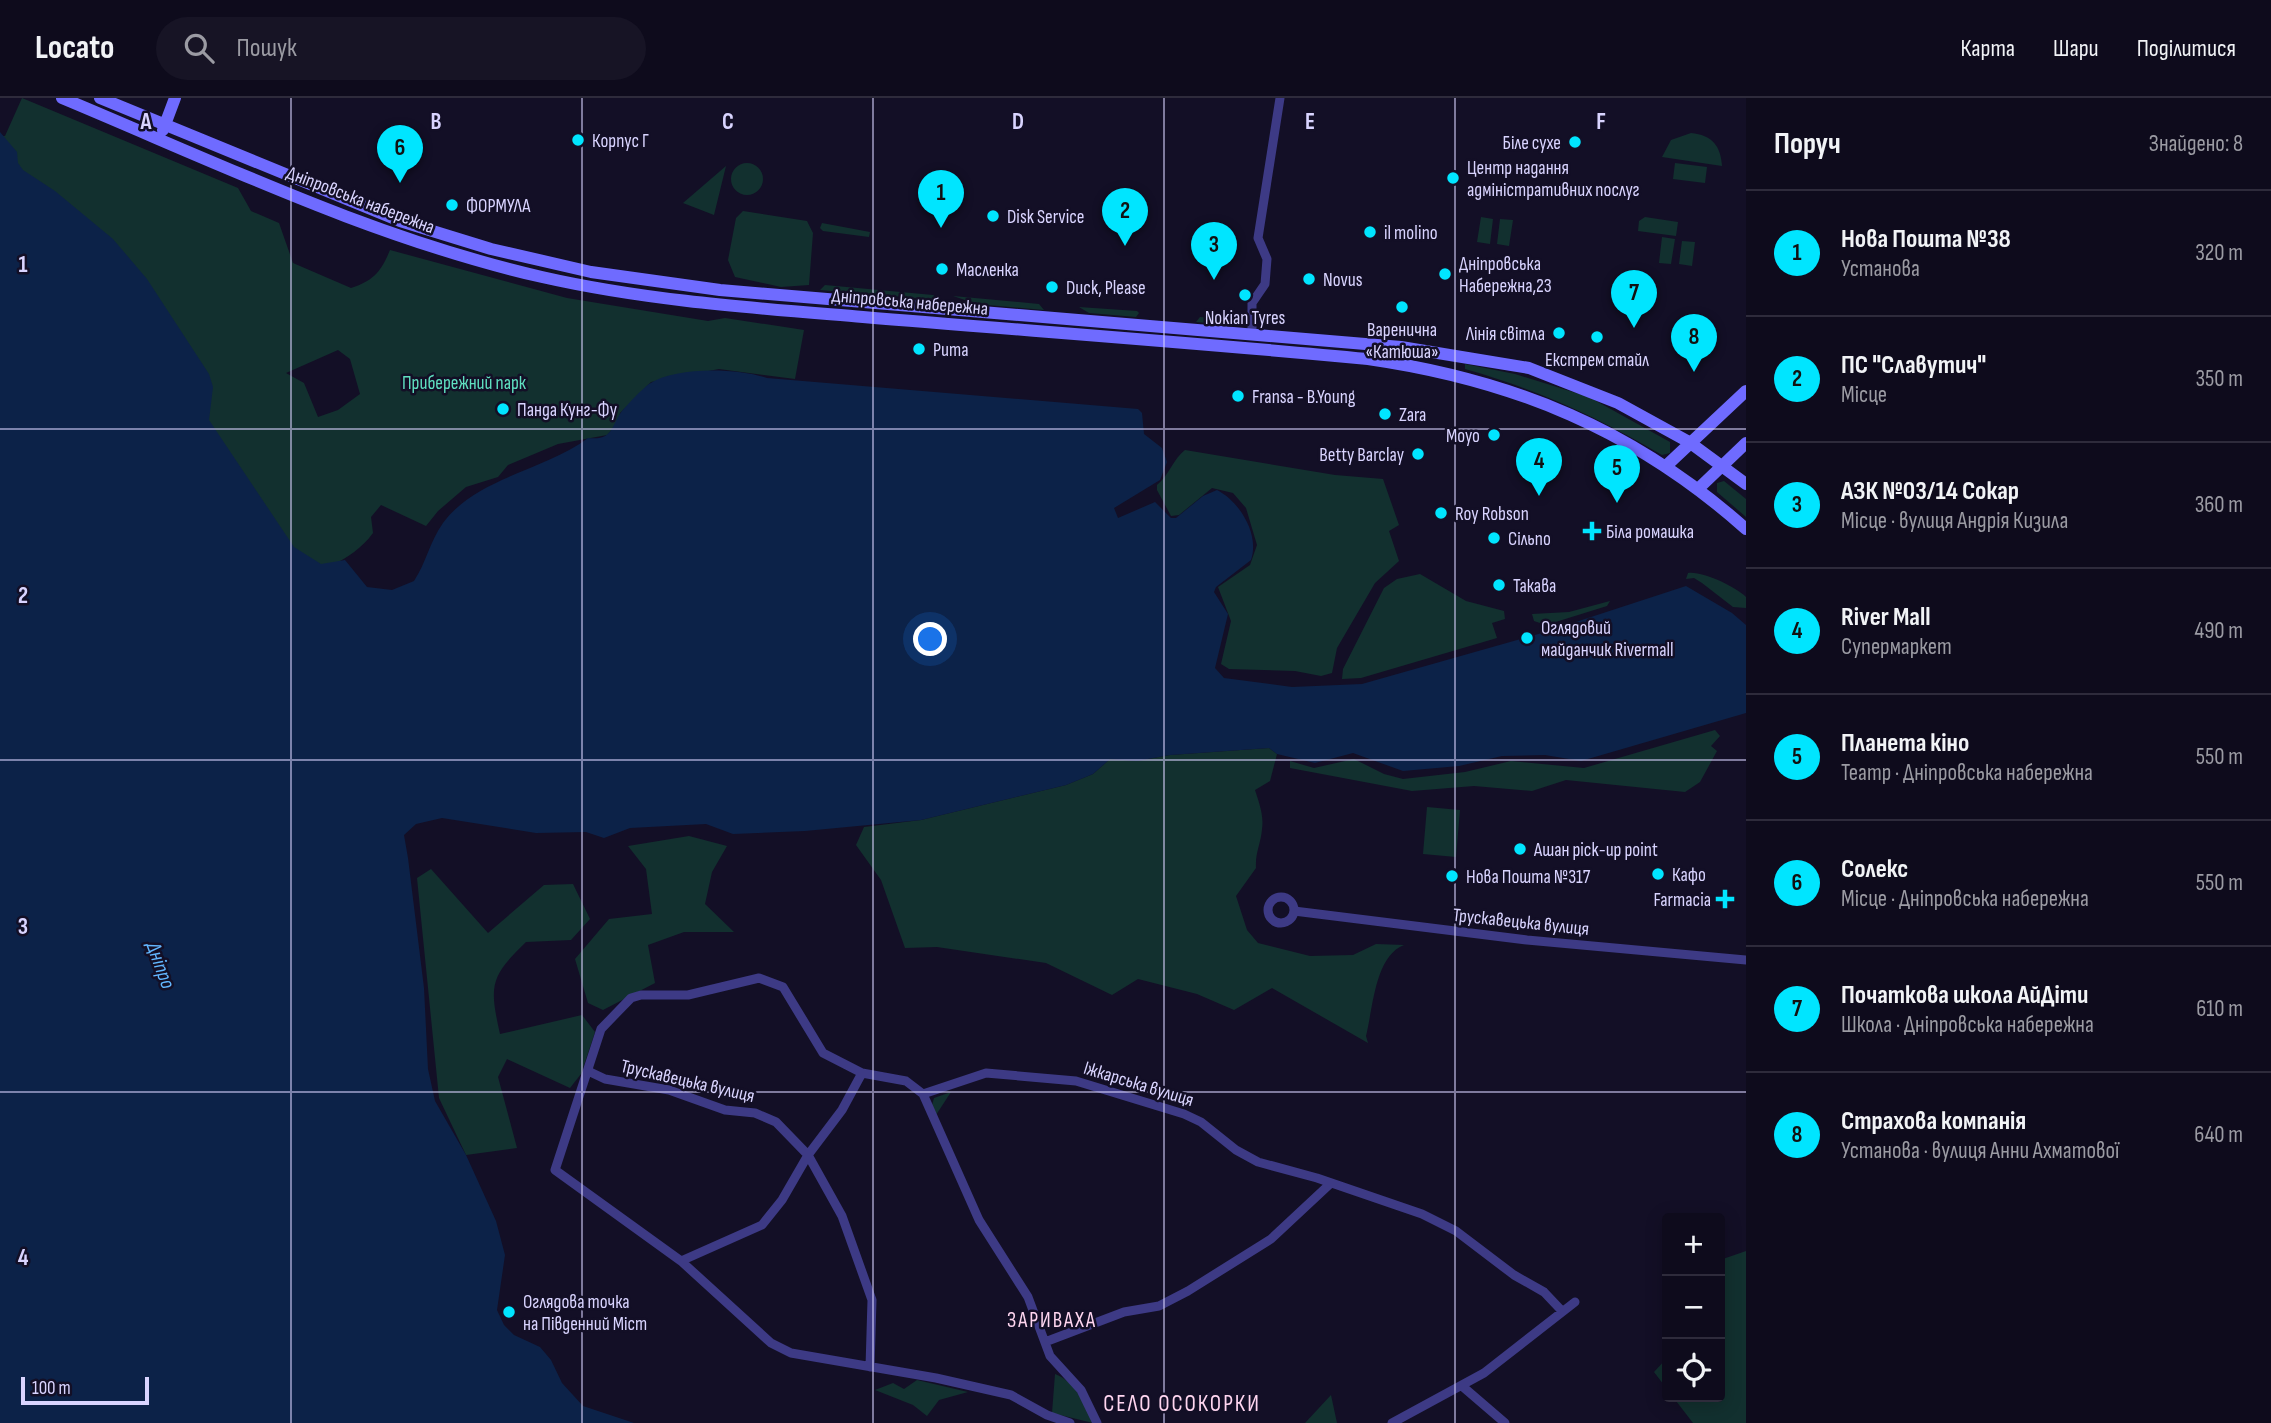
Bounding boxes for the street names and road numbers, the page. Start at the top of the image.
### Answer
street label: Дніпровська набережна [283,162,438,239]
street label: Дніпровська набережна [831,284,989,321]
street label: Трускавецька вулиця [1452,904,1590,941]
street label: Трускавецька вулиця [618,1055,757,1108]
street label: Іжкарська вулиця [1081,1057,1196,1112]

